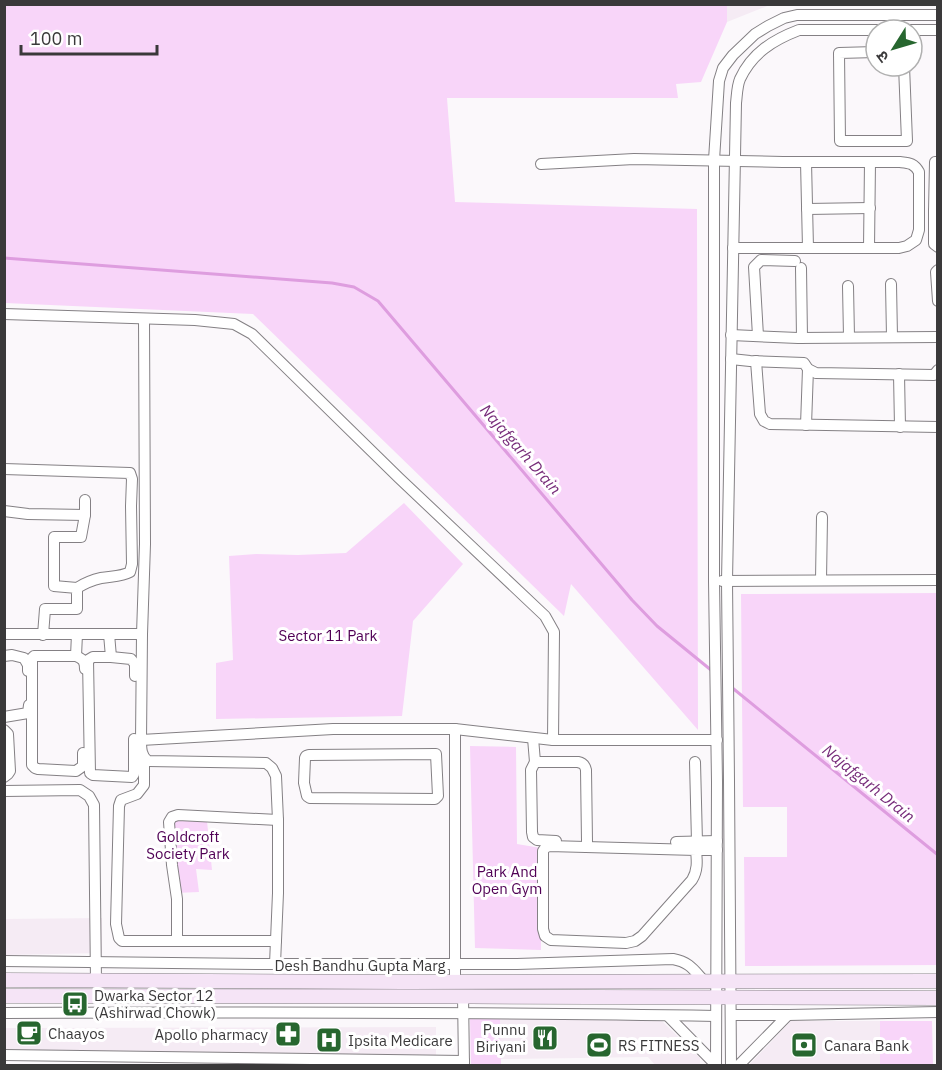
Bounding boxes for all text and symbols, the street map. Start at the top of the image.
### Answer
scale bar [21,18,158,56]
north arrow [864,18,924,78]
text: 100 m [30,27,82,50]
text: उ [871,47,893,67]
water label: Najafgarh Drain [476,400,566,498]
park label: Sector 11 Park [278,626,378,645]
water label: Najafgarh Drain [819,740,919,826]
park label: Goldcroft Society Park [146,827,230,863]
park label: Park And Open Gym [472,862,542,898]
street label: Desh Bandhu Gupta Marg [275,956,446,975]
place label: Dwarka Sector 12 (Ashirwad Chowk) [94,986,216,1022]
bus stop icon: Dwarka Sector 12 (Ashirwad Chowk) [60,989,90,1019]
cafe icon: Chaayos [14,1018,44,1048]
pharmacy icon: Apollo pharmacy [273,1019,303,1049]
place label: Punnu Biriyani [476,1020,526,1056]
restaurant icon: Punnu Biriyani [530,1023,560,1053]
place label: Chaayos [48,1024,105,1043]
place label: Apollo pharmacy [154,1025,269,1044]
hospital icon: Ipsita Medicare [314,1025,344,1055]
sports icon: RS FITNESS [584,1030,614,1060]
bank icon: Canara Bank [789,1030,819,1060]
place label: Ipsita Medicare [348,1031,453,1050]
place label: RS FITNESS [618,1036,699,1055]
place label: Canara Bank [824,1036,909,1055]

